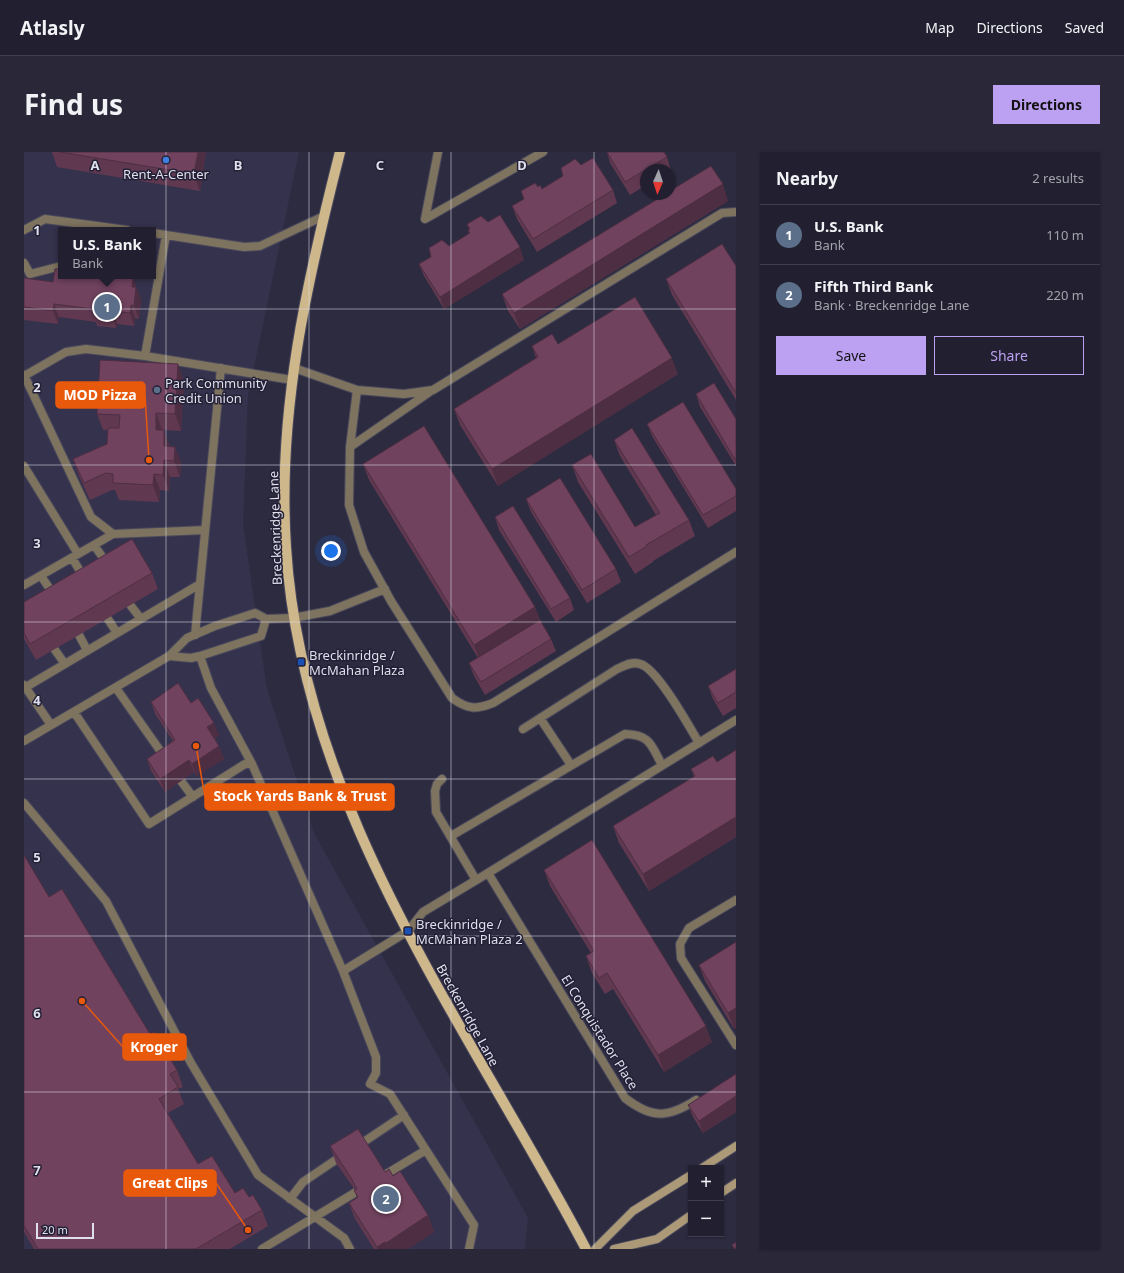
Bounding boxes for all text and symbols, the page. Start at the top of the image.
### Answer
text: Atlasly [20,15,85,41]
text: Map [925,18,954,37]
text: Directions [976,18,1043,37]
text: Saved [1065,18,1104,37]
text: Find us [24,85,123,123]
button: Directions [993,85,1100,124]
marker: Rent-A-Center [161,155,171,165]
text: A [91,156,100,174]
text: B [234,156,242,174]
text: C [376,156,384,174]
text: D [517,156,527,174]
north arrow [640,164,676,200]
place label: Rent-A-Center [123,165,210,183]
text: Nearby [776,167,838,190]
text: 2 results [1032,169,1084,187]
text: U.S. Bank [814,216,884,236]
text: 1 [33,221,41,239]
text: 1 [785,226,793,244]
text: 110 m [1046,226,1084,244]
popup [58,227,156,279]
text: U.S. Bank [72,234,142,254]
text: Bank [814,236,845,254]
text: Bank [72,254,103,272]
text: Fifth Third Bank [814,276,933,296]
text: 2 [785,286,793,304]
text: 220 m [1046,286,1084,304]
pin: 1 [94,292,120,322]
text: Bank · Breckenridge Lane [814,296,969,314]
button: Save [776,336,926,375]
button: Share [934,336,1084,375]
place label: Park Community Credit Union [165,374,267,407]
text: 2 [33,378,41,396]
callout: MOD Pizza [56,382,145,408]
text: MOD Pizza [63,385,137,404]
marker: Park Community Credit Union [152,385,162,395]
street label: Breckenridge Lane [264,471,286,585]
text: 3 [33,534,41,552]
your location [321,541,341,561]
place label: Breckinridge / McMahan Plaza [309,646,405,679]
marker: Breckinridge / McMahan Plaza [296,657,306,667]
text: 4 [33,691,41,709]
callout: Stock Yards Bank & Trust [205,784,394,810]
text: Stock Yards Bank & Trust [213,786,387,805]
text: 5 [33,848,41,866]
place label: Breckinridge / McMahan Plaza 2 [416,915,523,948]
marker: Breckinridge / McMahan Plaza 2 [403,926,413,936]
street label: Breckenridge Lane [432,961,504,1069]
street label: El Conquistador Place [557,971,643,1093]
text: 6 [33,1004,41,1022]
callout: Kroger [123,1034,186,1060]
text: Kroger [130,1037,178,1056]
text: 7 [33,1161,41,1179]
map controls [688,1165,724,1237]
button: + [688,1165,724,1201]
callout: Great Clips [124,1170,216,1196]
text: Great Clips [132,1173,208,1192]
pin: 2 [373,1184,399,1214]
button: − [688,1201,724,1237]
scale bar [36,1221,94,1240]
text: 20 m [42,1222,68,1237]

